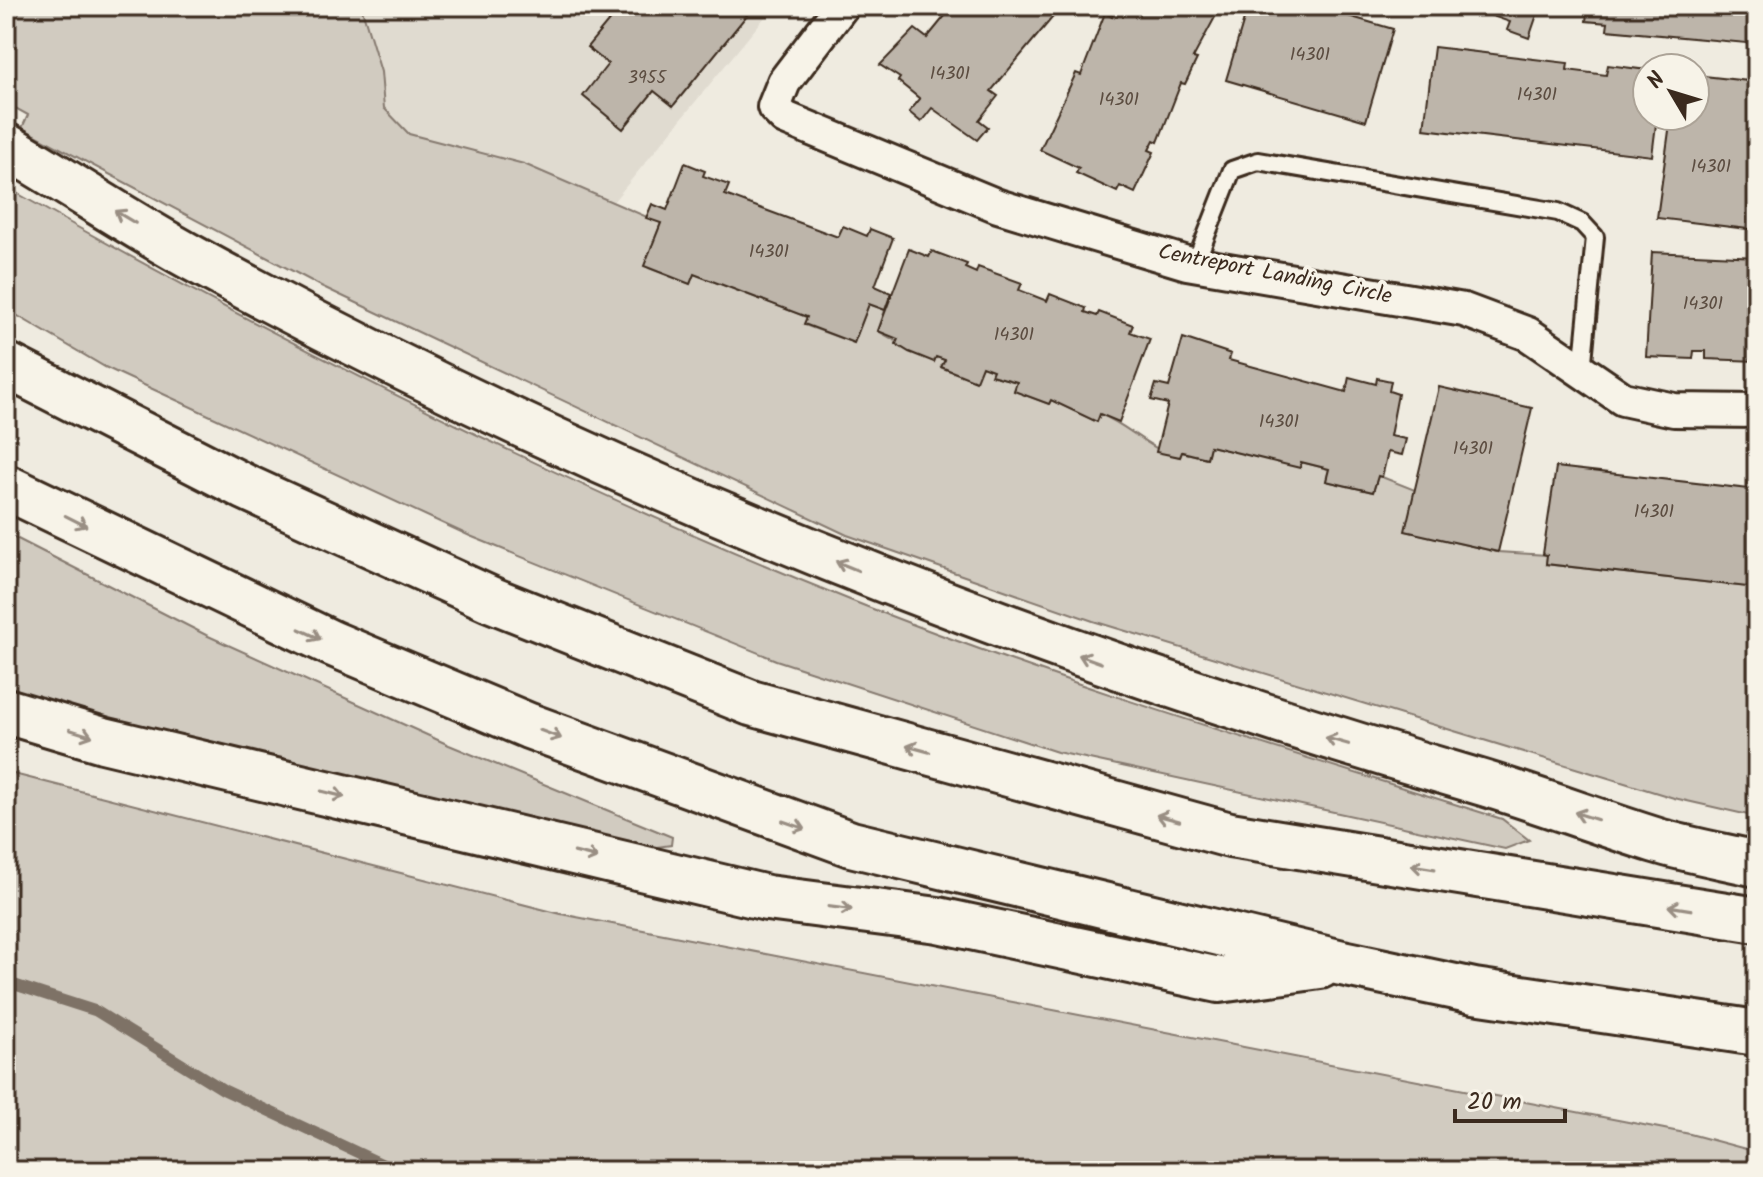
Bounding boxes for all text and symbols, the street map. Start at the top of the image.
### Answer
house number: 14301 [1290,41,1330,70]
north arrow [1631,52,1711,132]
house number: 14301 [930,60,970,89]
house number: 3955 [628,64,668,93]
text: N [1639,65,1675,97]
house number: 14301 [1517,81,1557,110]
house number: 14301 [1099,86,1139,115]
house number: 14301 [1691,153,1731,182]
one-way arrow [114,209,137,225]
street label: Centreport Landing Circle [1155,235,1395,315]
house number: 14301 [749,238,789,267]
house number: 14301 [1683,290,1723,319]
house number: 14301 [994,321,1034,350]
house number: 14301 [1259,408,1299,437]
house number: 14301 [1453,435,1493,464]
house number: 14301 [1634,498,1674,527]
one-way arrow [63,514,87,530]
one-way arrow [835,558,860,572]
one-way arrow [298,627,322,642]
one-way arrow [1078,651,1103,665]
one-way arrow [67,726,93,741]
one-way arrow [537,728,562,742]
one-way arrow [1324,733,1350,748]
one-way arrow [905,741,931,756]
one-way arrow [320,787,346,802]
one-way arrow [1573,808,1598,823]
one-way arrow [1156,810,1182,825]
one-way arrow [781,818,806,833]
one-way arrow [573,848,599,863]
one-way arrow [1411,858,1436,873]
one-way arrow [827,900,853,915]
one-way arrow [1668,900,1693,915]
scale bar [1455,1073,1565,1123]
text: 20 m [1467,1083,1522,1122]

